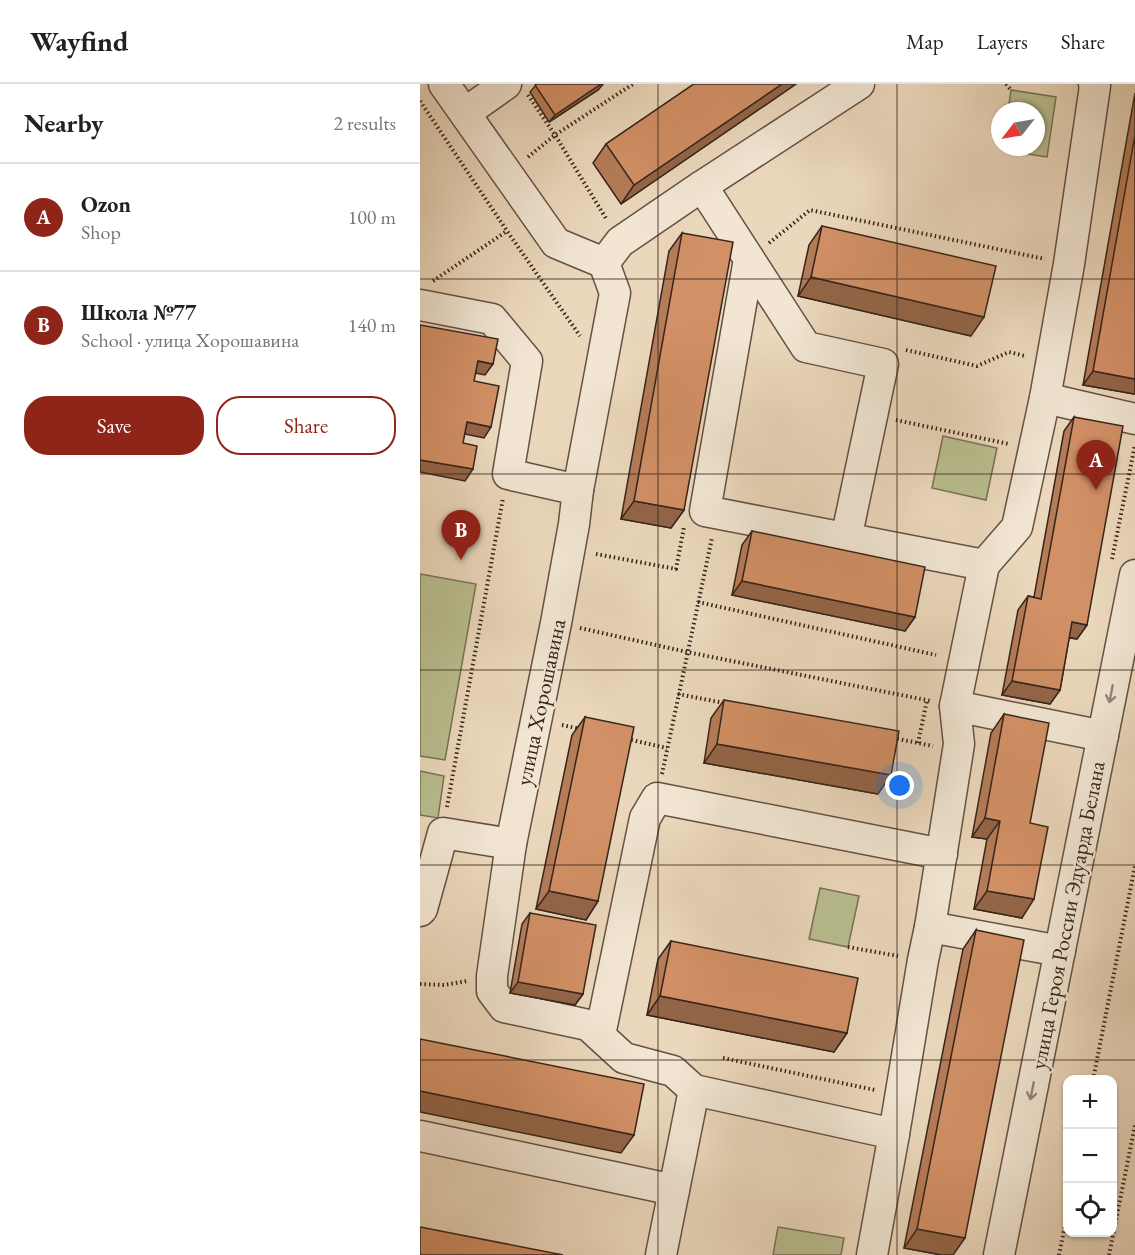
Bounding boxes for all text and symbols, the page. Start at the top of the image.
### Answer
text: Wayfind [30,23,128,59]
text: Map [906,28,944,55]
text: Layers [977,28,1028,55]
text: Share [1061,28,1105,55]
north arrow [991,102,1045,156]
text: Nearby [24,106,104,140]
text: 2 results [333,110,396,136]
text: Ozon [81,190,131,219]
text: A [36,204,51,230]
text: 100 m [348,204,396,230]
text: Shop [81,219,121,245]
text: Школа №77 [81,298,196,327]
text: B [37,312,50,338]
text: 140 m [348,312,396,338]
text: School · улица Хорошавина [81,327,299,353]
button: Save [24,396,204,455]
button: Share [216,396,396,455]
pin: A [1076,440,1116,490]
pin: B [442,510,480,560]
street label: улица Хорошавина [509,616,572,788]
one-way arrow [1105,684,1117,703]
street label: улица Героя России Эдуарда Белана [1023,758,1112,1072]
your location [885,771,914,800]
map controls [1063,1075,1117,1237]
button: + [1063,1075,1117,1129]
one-way arrow [1026,1081,1037,1100]
button: − [1063,1129,1117,1183]
button: locate [1063,1183,1117,1237]

